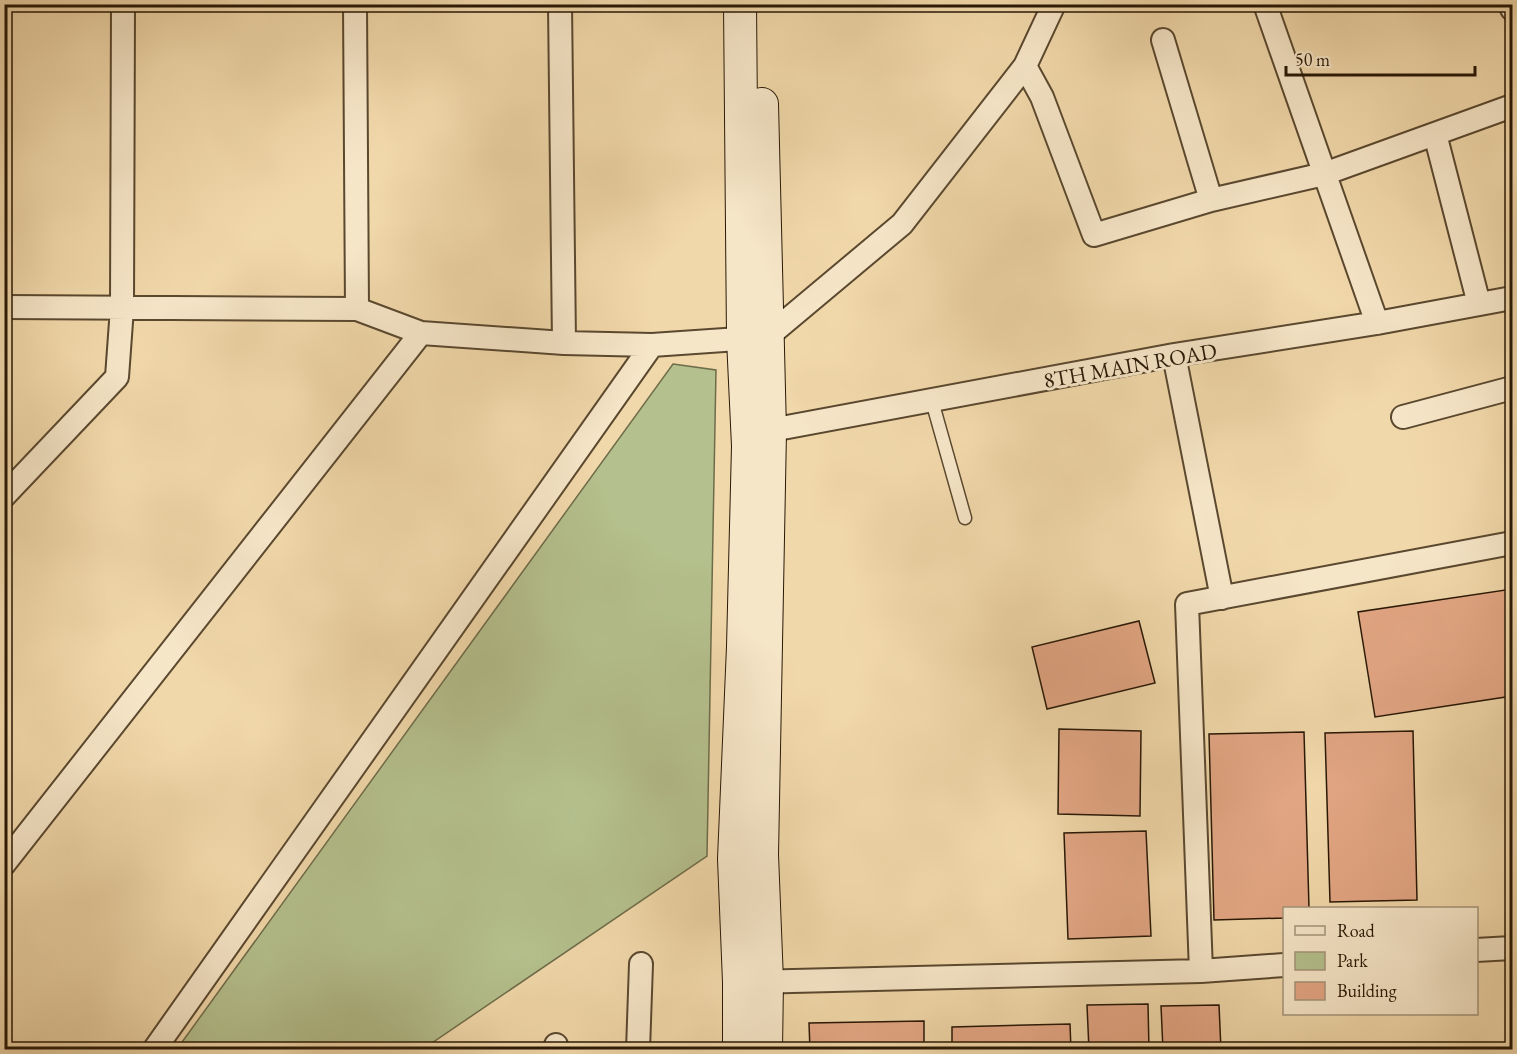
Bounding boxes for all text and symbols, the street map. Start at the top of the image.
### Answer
scale bar [1286,39,1475,77]
text: 50 m [1295,48,1330,71]
street label: 8TH MAIN ROAD [1041,336,1219,395]
legend [1283,907,1478,1015]
text: Road [1337,919,1376,942]
text: Park [1337,949,1368,972]
text: Building [1337,979,1397,1002]

